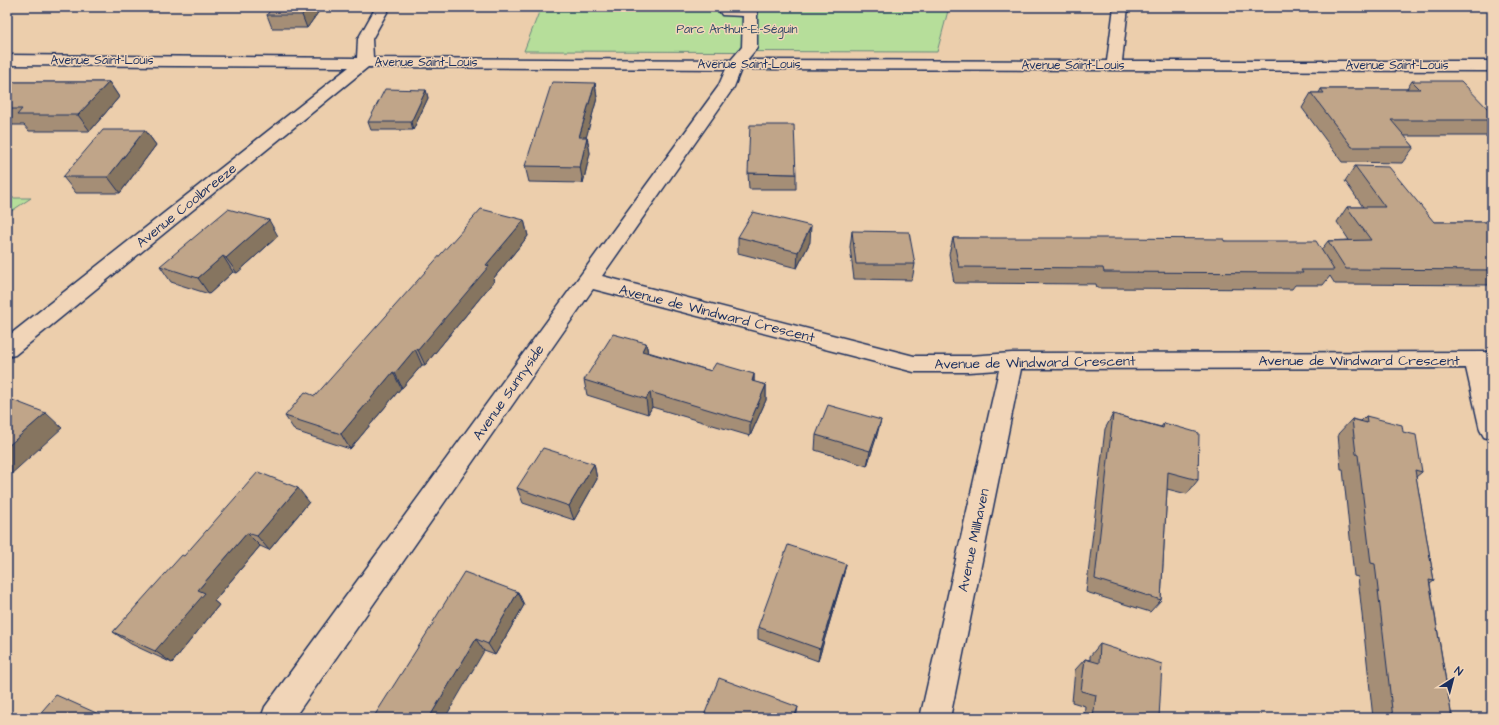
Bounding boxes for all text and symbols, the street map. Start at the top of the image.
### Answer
park label: Parc Arthur-E.-Séguin [676,21,798,39]
street label: Avenue Saint-Louis [51,52,154,69]
street label: Avenue Saint-Louis [375,54,478,71]
street label: Avenue Saint-Louis [698,56,801,73]
street label: Avenue Saint-Louis [1022,57,1125,74]
street label: Avenue Saint-Louis [1346,57,1449,74]
street label: Avenue Coolbreeze [132,159,242,253]
street label: Avenue de Windward Crescent [617,280,817,348]
street label: Avenue Sunnyside [468,340,550,445]
street label: Avenue de Windward Crescent [934,351,1136,375]
street label: Avenue de Windward Crescent [1258,351,1460,371]
street label: Avenue Millhaven [953,487,995,594]
north arrow [1433,659,1473,699]
text: N [1451,663,1466,679]

